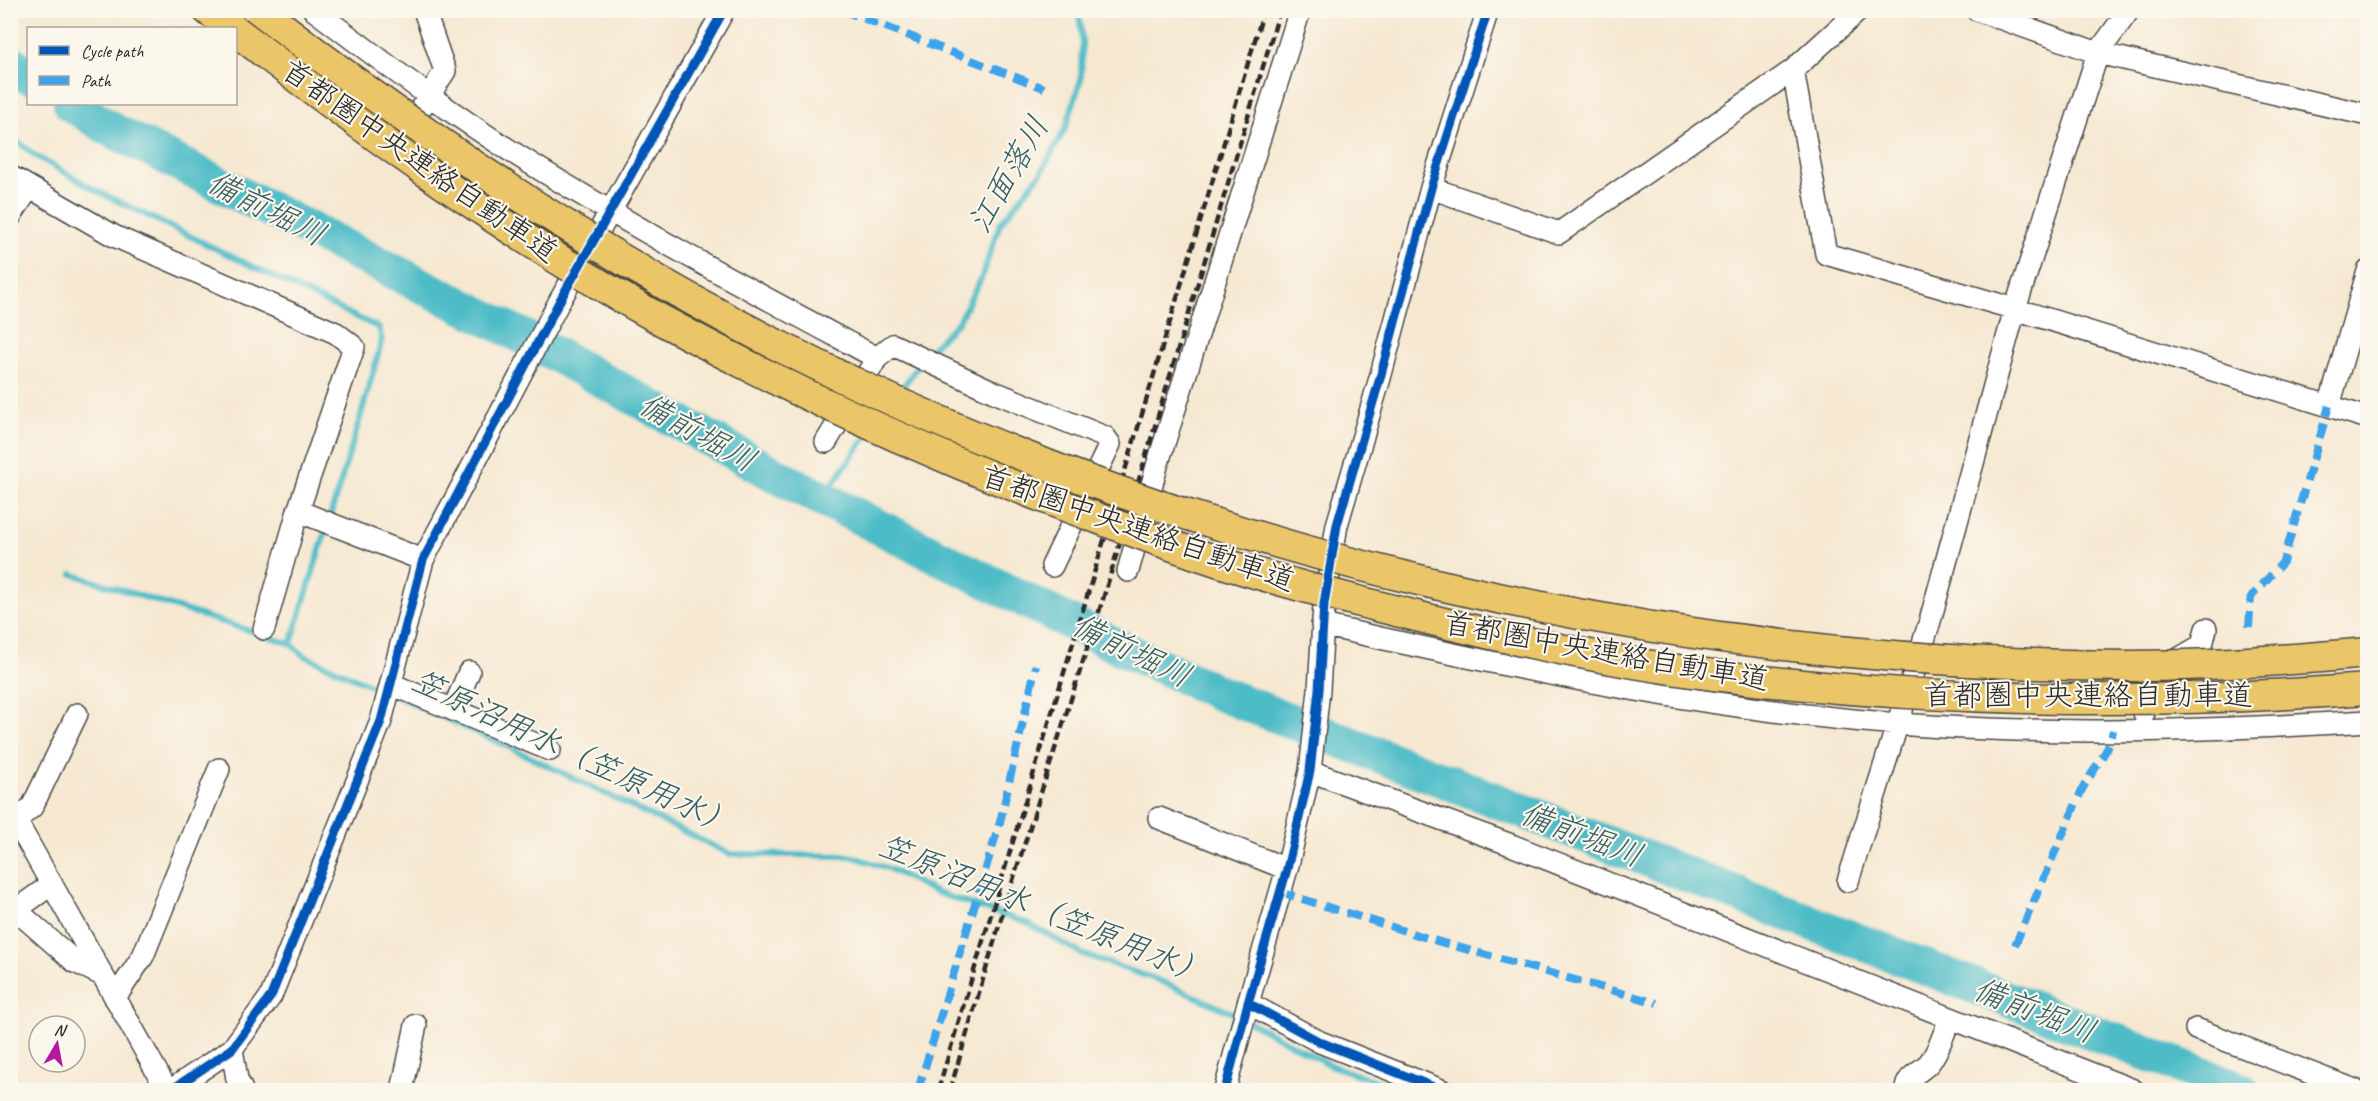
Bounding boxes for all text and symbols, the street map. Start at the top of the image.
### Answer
legend [27,27,237,105]
text: Cycle path [81,40,144,62]
street label: 首都圏中央連絡自動車道 [274,51,566,271]
text: Path [81,70,111,92]
water label: 江面落川 [959,109,1058,240]
water label: 備前堀川 [200,161,333,256]
water label: 備前堀川 [632,383,764,481]
street label: 首都圏中央連絡自動車道 [976,456,1300,600]
water label: 備前堀川 [1065,604,1198,697]
street label: 首都圏中央連絡自動車道 [1440,604,1772,698]
water label: 笠原沼用水（笠原用水） [406,659,742,845]
street label: 首都圏中央連絡自動車道 [1923,676,2253,714]
water label: 備前堀川 [1515,792,1649,877]
water label: 笠原沼用水（笠原用水） [873,825,1215,994]
water label: 備前堀川 [1968,968,2102,1053]
north arrow [27,1014,87,1074]
text: N [53,1020,69,1041]

